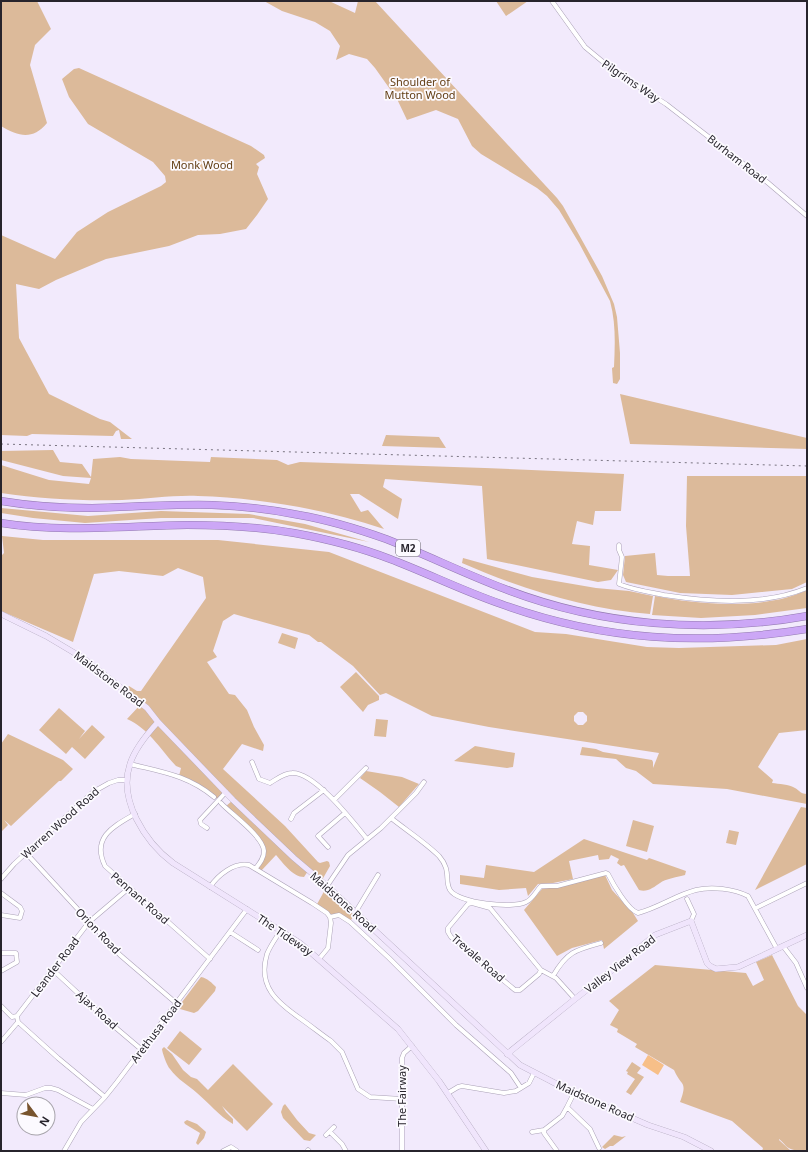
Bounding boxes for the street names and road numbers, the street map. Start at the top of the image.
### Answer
street label: Pilgrims Way [599,56,663,106]
street label: Burham Road [705,131,770,186]
road number: M2 [396,540,420,556]
street label: Maidstone Road [71,647,147,710]
street label: Warren Wood Road [17,783,102,862]
street label: Pennant Road [108,868,173,927]
street label: Maidstone Road [307,868,380,935]
street label: Orion Road [73,904,124,957]
street label: The Tideway [255,910,316,959]
street label: Trevale Road [449,930,508,985]
street label: Valley View Road [581,931,658,996]
street label: Leander Road [27,934,82,1000]
street label: Ajax Road [73,987,121,1032]
street label: Arethusa Road [127,996,184,1066]
street label: The Fairway [394,1065,409,1127]
street label: Maidstone Road [554,1077,637,1124]

